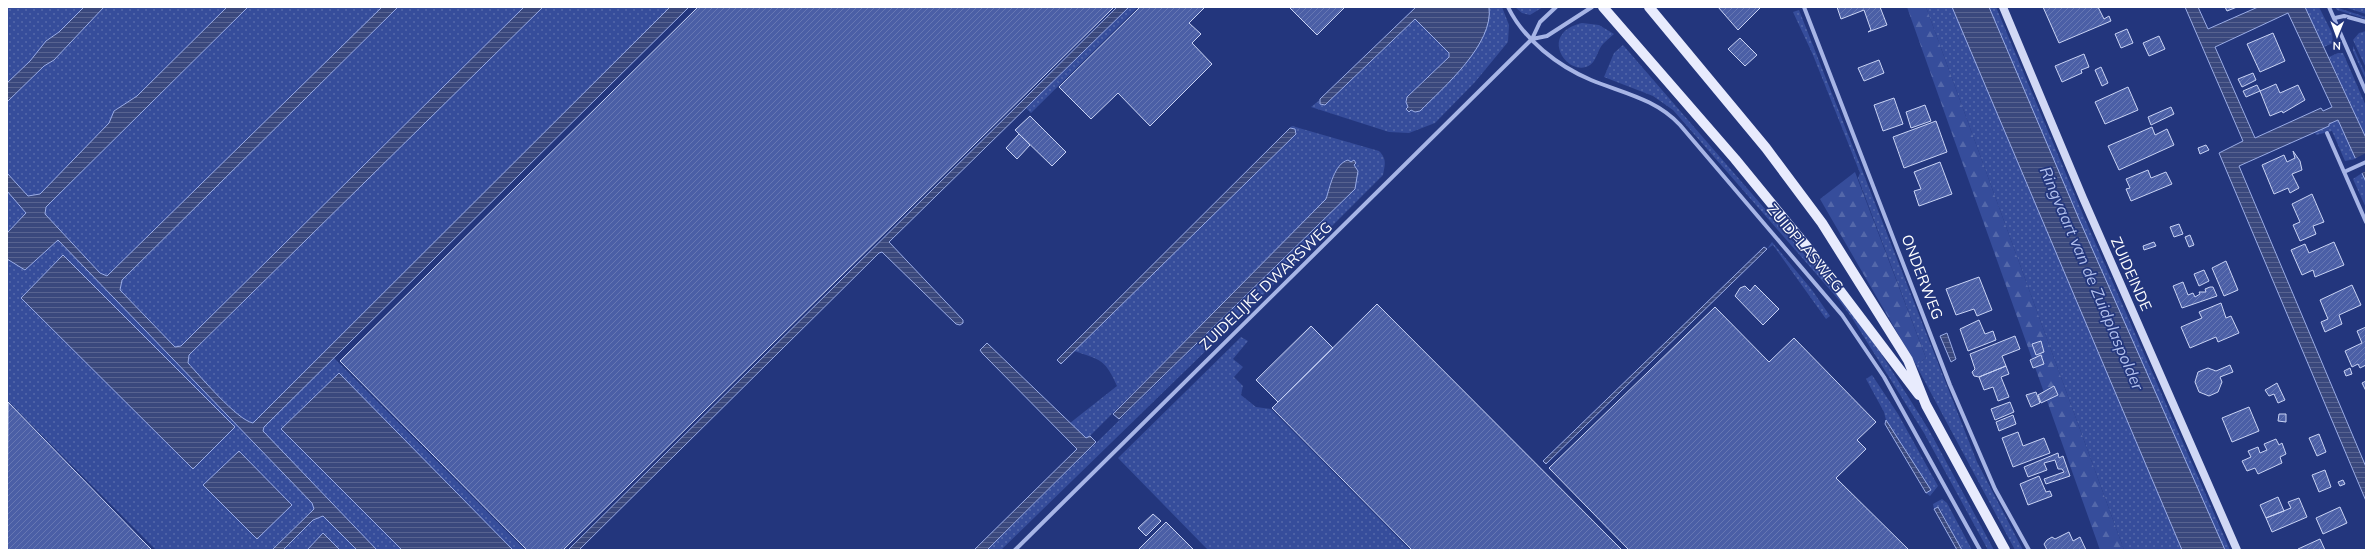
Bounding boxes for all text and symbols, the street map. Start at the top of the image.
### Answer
north arrow [2317,16,2357,56]
text: N [2333,39,2341,53]
water label: Ringvaart van de Zuidplaspolder [2036,163,2149,394]
street label: ZUIDPLASWEG [1763,200,1848,296]
street label: ZUIDELIJKE DWARSWEG [1195,217,1336,354]
street label: ONDERWEG [1898,232,1947,322]
street label: ZUIDEINDE [2107,234,2156,314]

